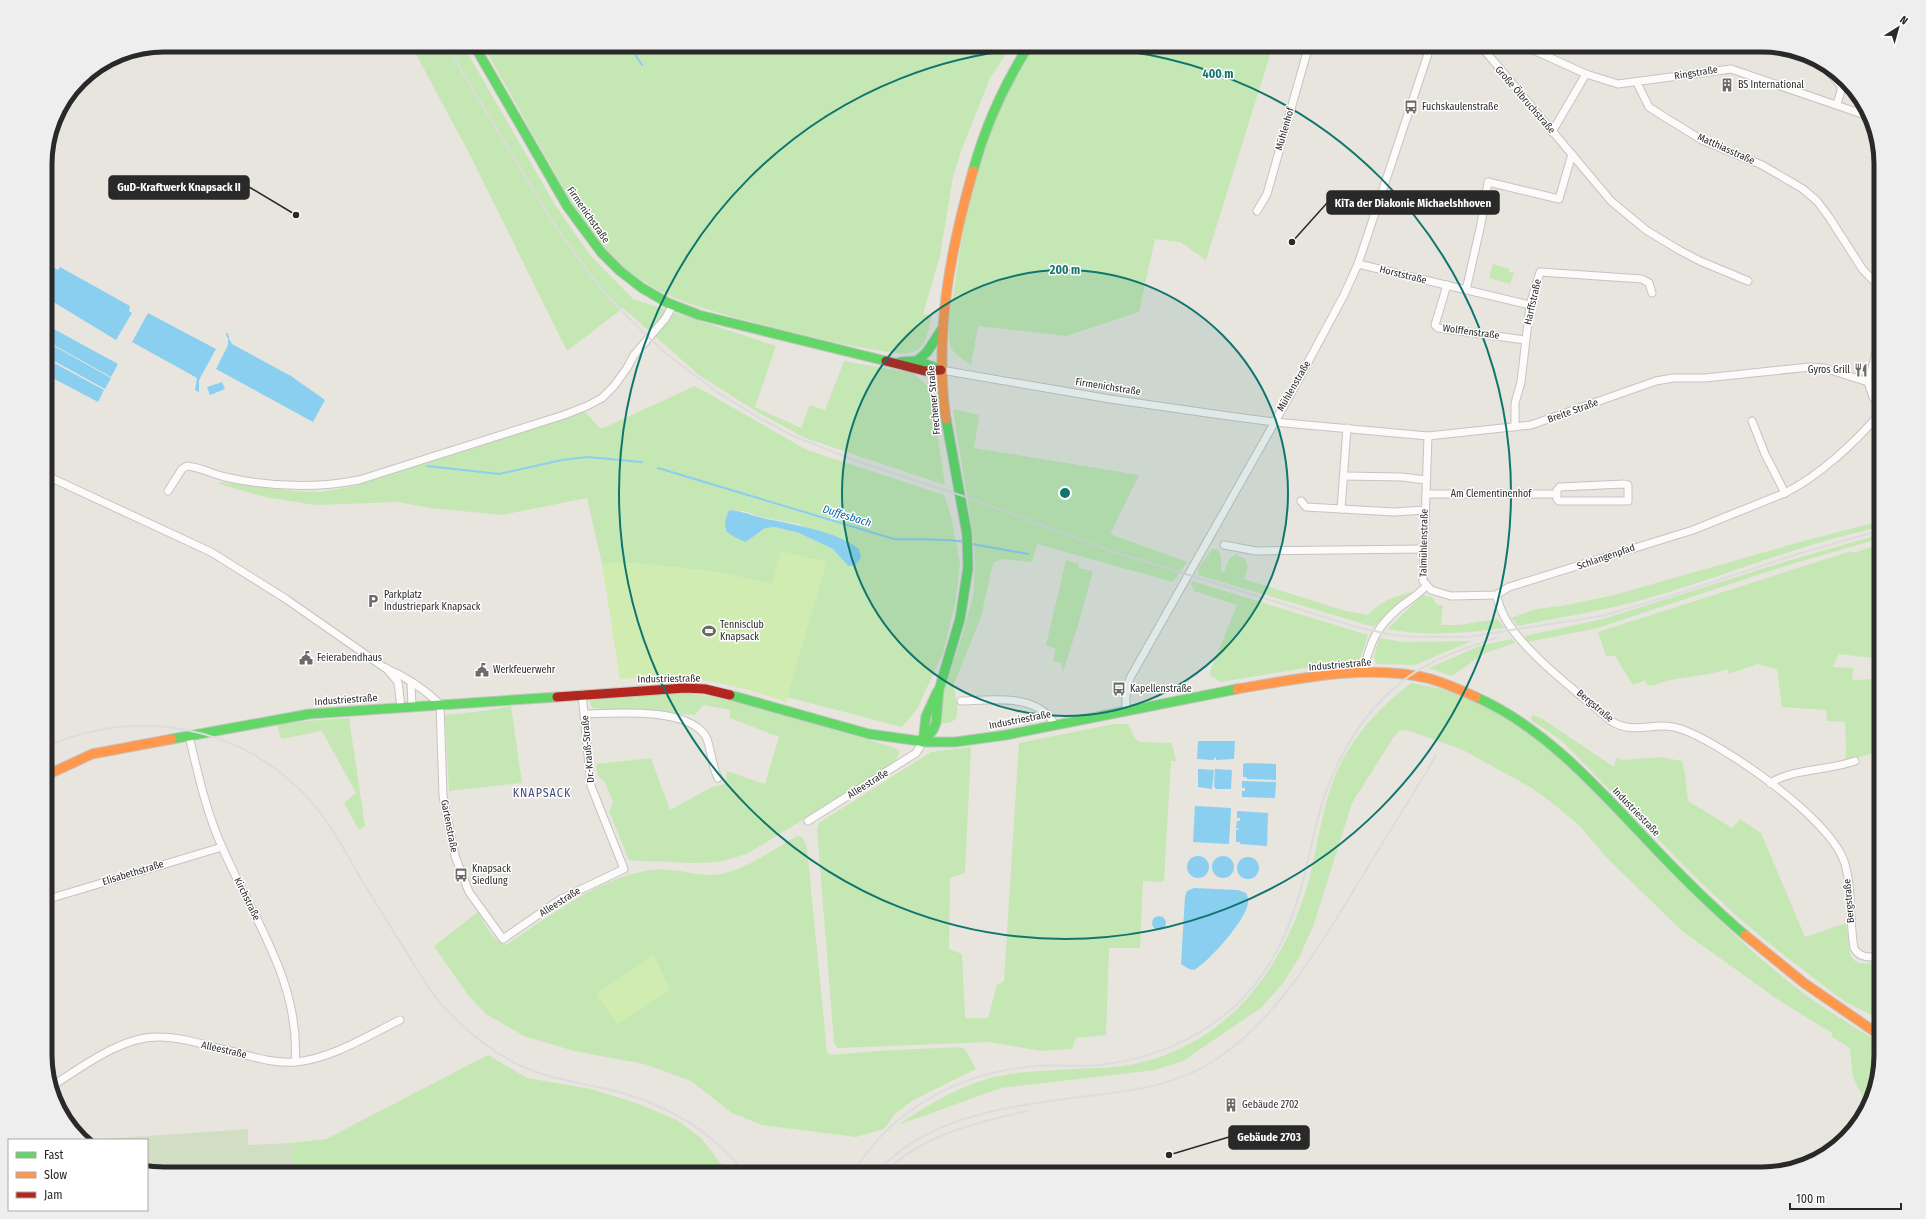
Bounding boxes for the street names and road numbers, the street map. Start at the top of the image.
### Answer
street label: Große Ölbruchstraße [1493,63,1558,136]
street label: Ringstraße [1673,64,1719,82]
street label: Mühlenhof [1273,105,1297,152]
street label: Matthiasstraße [1696,131,1756,167]
street label: Firmenichstraße [564,185,612,246]
street label: Horststraße [1378,263,1428,287]
street label: Harffstraße [1522,278,1544,326]
street label: Wolffenstraße [1442,322,1500,342]
street label: Mühlenstraße [1275,359,1313,413]
street label: Frechener Straße [925,365,943,435]
street label: Firmenichstraße [1074,376,1142,398]
street label: Breite Straße [1546,396,1600,426]
street label: Am Clementinenhof [1451,488,1532,500]
street label: Talmühlenstraße [1417,509,1431,577]
street label: Schlangenpfad [1575,541,1637,573]
street label: Industriestraße [1308,656,1372,674]
street label: Industriestraße [637,672,701,686]
street label: Bergstraße [1574,687,1616,725]
street label: Industriestraße [314,692,378,708]
street label: Industriestraße [988,708,1052,732]
street label: Dr.-Krauß-Straße [579,715,597,783]
street label: Alleestraße [845,767,891,801]
street label: Industriestraße [1610,785,1662,839]
street label: Gartenstraße [438,799,460,853]
street label: Elisabethstraße [101,858,165,888]
street label: Kirchstraße [231,875,263,923]
street label: Bergstraße [1841,878,1857,924]
street label: Alleestraße [537,885,583,919]
street label: Alleestraße [200,1039,248,1061]

